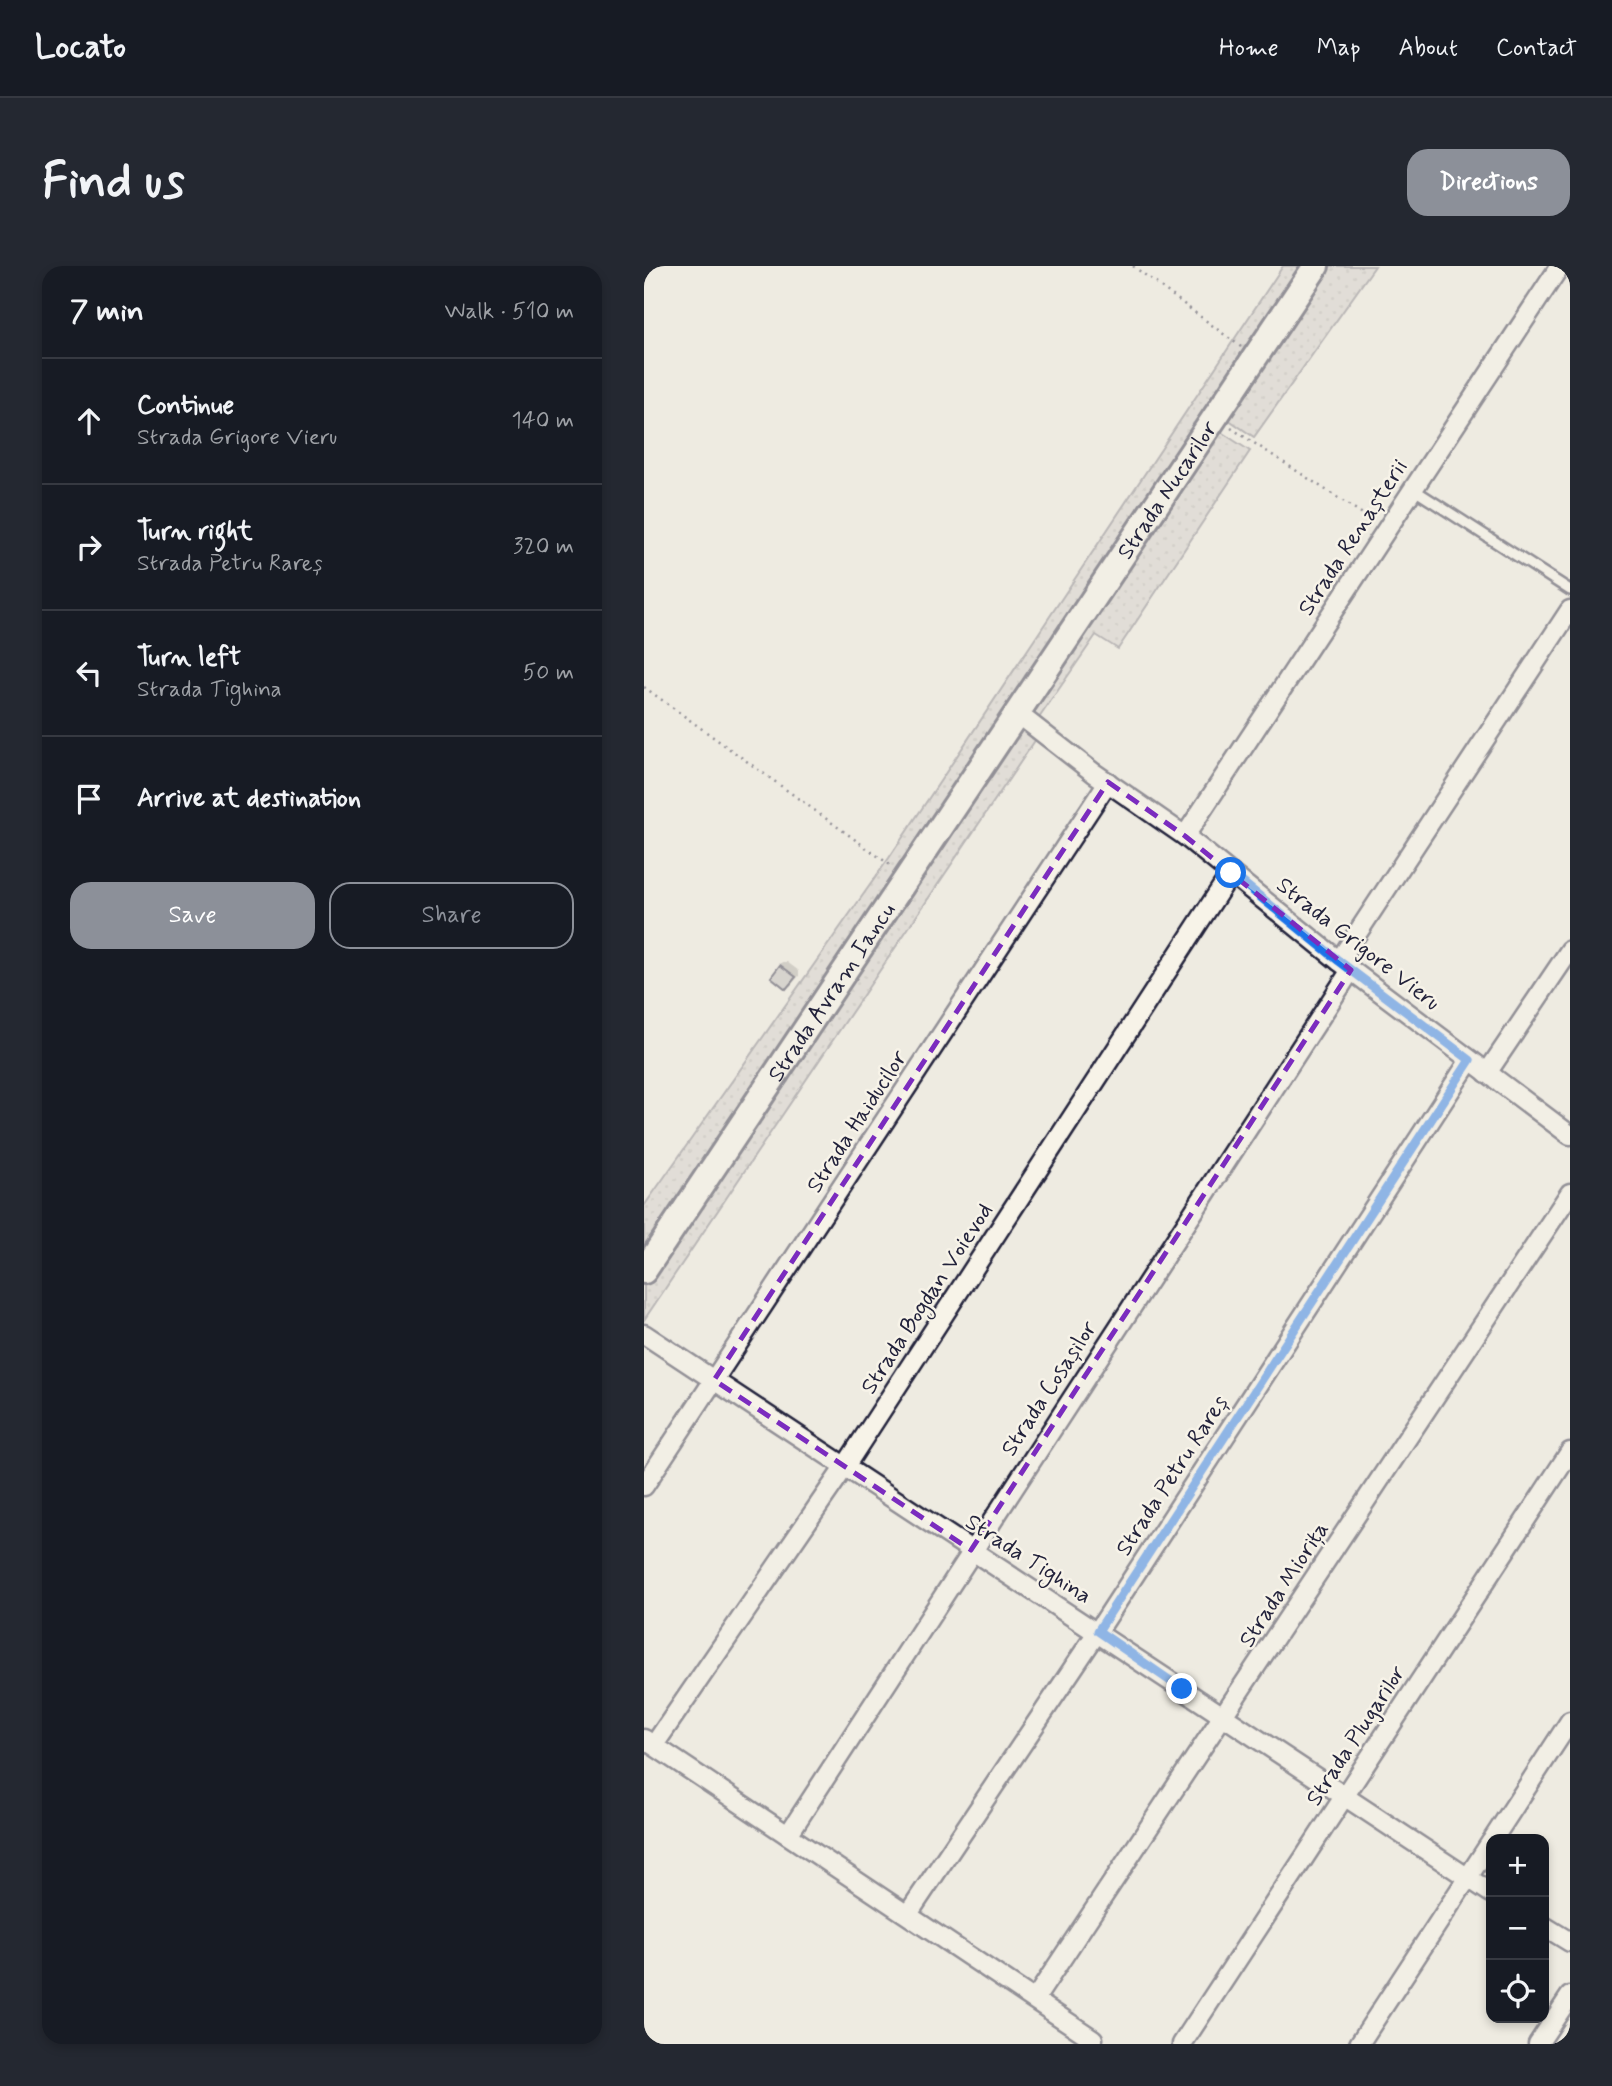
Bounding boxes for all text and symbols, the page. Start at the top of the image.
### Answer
text: Locato [35,26,126,70]
text: Home [1219,33,1279,64]
text: Map [1317,33,1361,64]
text: About [1399,33,1458,64]
text: Contact [1496,33,1577,64]
button: Directions [1407,149,1570,216]
text: Find us [42,150,185,215]
text: 7 min [70,292,144,331]
text: Walk · 510 m [445,297,574,327]
text: Continue [137,389,234,423]
icon: ahead [70,402,108,440]
text: 140 m [511,406,574,436]
street label: Strada Nucarilor [1111,416,1225,566]
text: Strada Grigore Vieru [137,423,337,453]
street label: Strada Renașterii [1292,454,1415,622]
text: Turn right [137,515,253,549]
icon: right [70,528,108,566]
text: 320 m [513,532,574,562]
text: Strada Petru Rareș [137,549,323,579]
text: Turn left [137,641,241,675]
icon: left [70,654,108,692]
text: 50 m [523,658,574,688]
text: Strada Tighina [137,675,282,705]
icon: arrive [70,780,108,818]
text: Arrive at destination [137,782,361,816]
route start [1215,857,1246,888]
street label: Strada Grigore Vieru [1270,871,1446,1018]
button: Save [70,882,315,949]
button: Share [329,882,574,949]
street label: Strada Avram Iancu [762,897,903,1088]
street label: Strada Haiducilor [800,1045,915,1199]
street label: Strada Bogdan Voievod [855,1198,1002,1401]
street label: Strada Cosașilor [995,1315,1105,1462]
street label: Strada Petru Rareș [1110,1390,1236,1562]
street label: Strada Tighina [958,1508,1097,1613]
street label: Strada Miorița [1233,1517,1336,1654]
street label: Strada Plugarilor [1300,1660,1414,1812]
route end [1166,1673,1197,1704]
map controls [1486,1834,1549,2023]
button: + [1486,1834,1549,1897]
button: − [1486,1897,1549,1960]
button: locate [1486,1960,1549,2023]

